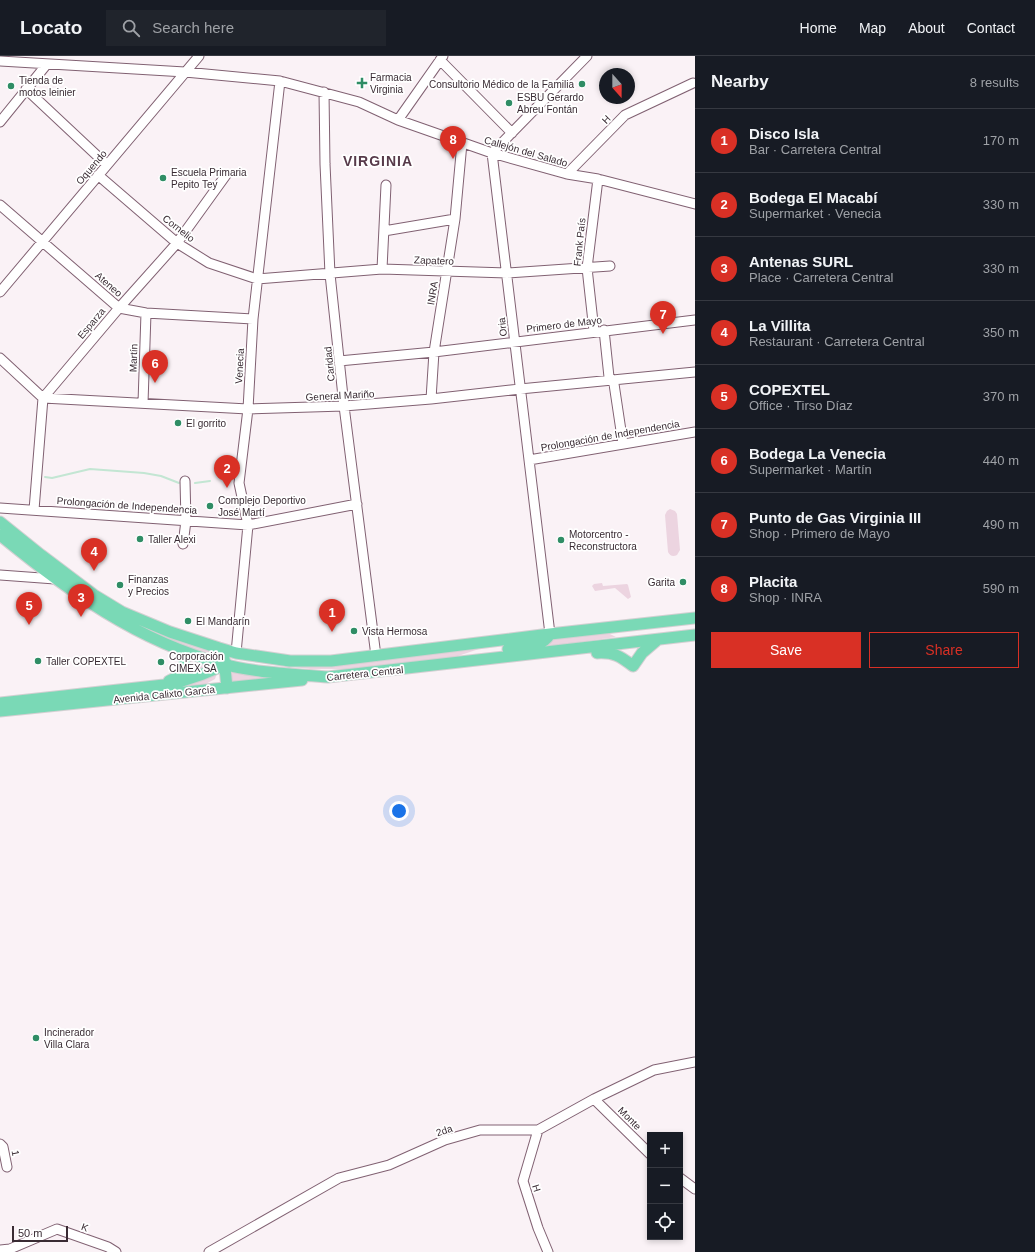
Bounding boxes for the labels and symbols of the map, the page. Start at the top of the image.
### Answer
north arrow [599,68,635,104]
place label: Farmacia Virginia [370,72,412,95]
place label: Tienda de motos leinier [19,75,76,98]
marker: Farmacia Virginia [357,78,367,88]
place label: Consultorio Médico de la Familia [429,79,574,90]
marker: Consultorio Médico de la Familia [577,79,587,89]
marker: Tienda de motos leinier [6,81,16,91]
place label: ESBU Gerardo Abreu Fontán [517,92,584,115]
marker: ESBU Gerardo Abreu Fontán [504,98,514,108]
street label: H [600,113,613,126]
pin: 8 [440,126,466,159]
street label: Callejón del Salado [483,134,569,169]
street label: Oquendo [74,148,109,187]
district label: VIRGINIA [343,153,413,169]
place label: Escuela Primaria Pepito Tey [171,167,247,190]
marker: Escuela Primaria Pepito Tey [158,173,168,183]
street label: Cornelio [161,213,197,244]
street label: Frank País [571,217,587,267]
street label: Zapatero [414,254,455,267]
street label: Ateneo [93,270,125,299]
street label: INRA [425,280,440,306]
pin: 7 [650,301,676,334]
street label: Esparza [75,305,108,341]
street label: Primero de Mayo [526,314,603,335]
street label: Oria [496,316,509,337]
street label: Martín [128,344,139,372]
street label: Caridad [322,346,337,382]
street label: Venecia [233,348,246,384]
pin: 6 [142,350,168,383]
street label: General Mariño [305,388,375,403]
marker: El gorrito [173,418,183,428]
place label: El gorrito [186,418,226,429]
street label: Prolongación de Independencia [540,418,681,453]
pin: 2 [214,455,240,488]
street label: Prolongación de Independencia [56,495,198,516]
place label: Complejo Deportivo José Martí [218,495,306,518]
marker: Complejo Deportivo José Martí [205,501,215,511]
place label: Motorcentro - Reconstructora [569,529,637,552]
marker: Taller Alexi [135,534,145,544]
place label: Taller Alexi [148,534,196,545]
marker: Motorcentro - Reconstructora [556,535,566,545]
pin: 4 [81,538,107,571]
place label: Finanzas y Precios [128,574,169,597]
place label: Garita [648,577,675,588]
marker: Garita [678,577,688,587]
marker: Finanzas y Precios [115,580,125,590]
pin: 3 [68,584,94,617]
pin: 5 [16,592,42,625]
pin: 1 [319,599,345,632]
marker: El Mandarín [183,616,193,626]
place label: El Mandarín [196,616,250,627]
marker: Vista Hermosa [349,626,359,636]
place label: Vista Hermosa [362,626,428,637]
place label: Corporación CIMEX SA [169,651,223,674]
marker: Taller COPEXTEL [33,656,43,666]
place label: Taller COPEXTEL [46,656,126,667]
marker: Corporación CIMEX SA [156,657,166,667]
street label: Carretera Central [326,664,404,683]
street label: Avenida Calixto García [113,684,216,705]
your location [389,801,409,821]
place label: Incinerador Villa Clara [44,1027,95,1050]
marker: Incinerador Villa Clara [31,1033,41,1043]
street label: Monte [616,1105,644,1132]
street label: 2da [434,1122,454,1138]
street label: 1 [10,1149,22,1157]
street label: H [530,1183,543,1193]
street label: K [80,1221,90,1234]
scale bar [12,1224,68,1243]

